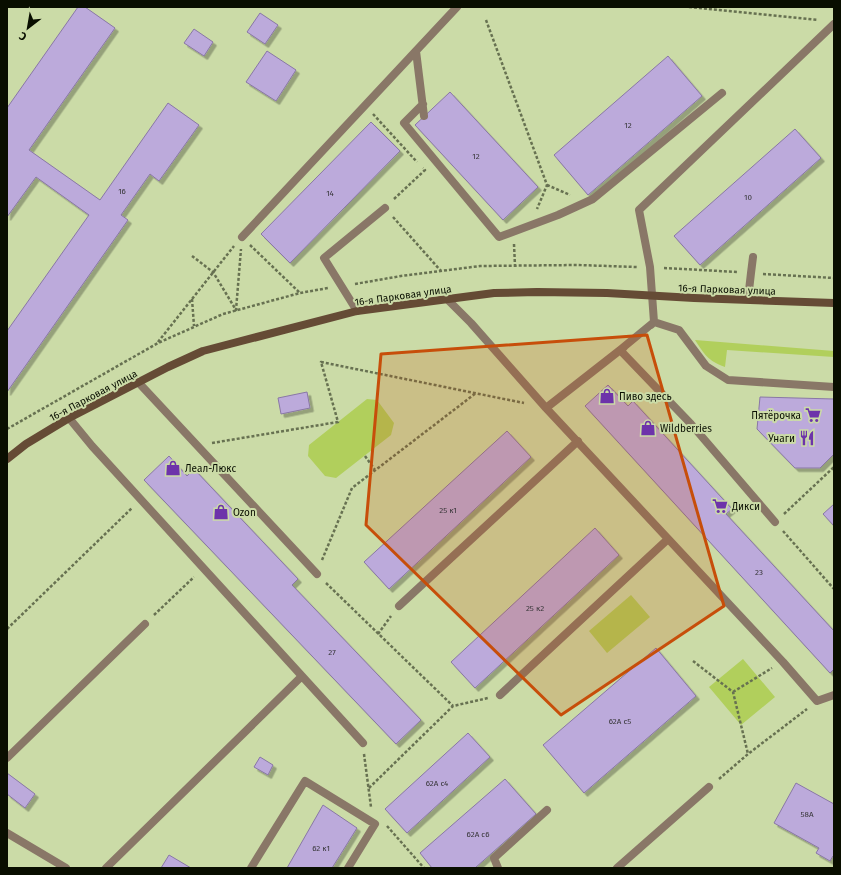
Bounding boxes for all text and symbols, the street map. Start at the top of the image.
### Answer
north arrow [8,8,48,48]
text: С [16,29,29,43]
house number: 12 [624,121,632,130]
house number: 12 [472,152,480,161]
house number: 16 [118,187,126,196]
house number: 14 [326,189,335,198]
house number: 10 [744,193,752,202]
street label: 16-я Парковая улица [678,282,776,298]
street label: 16-я Парковая улица [354,283,452,309]
street label: 16-я Парковая улица [47,368,139,424]
shop icon: Пиво здесь [598,387,616,405]
place label: Пиво здесь [619,391,672,403]
supermarket icon: Пятёрочка [804,406,822,424]
place label: Пятёрочка [751,409,801,422]
shop icon: Wildberries [639,419,657,437]
place label: Wildberries [660,423,712,435]
restaurant icon: Унаги [798,429,816,447]
place label: Унаги [768,433,795,445]
shop icon: Леал-Люкс [164,459,182,477]
place label: Леал-Люкс [185,463,236,475]
supermarket icon: Дикси [711,497,729,515]
place label: Дикси [731,501,760,513]
shop icon: Ozon [212,503,230,521]
house number: 25 к1 [439,506,457,515]
place label: Ozon [233,507,256,519]
house number: 23 [755,568,763,577]
house number: 25 к2 [526,604,544,613]
house number: 27 [328,648,336,657]
house number: 62А с5 [609,717,631,726]
house number: 62А с4 [426,779,449,788]
house number: 58А [801,810,814,819]
house number: 62А с6 [467,830,489,839]
house number: 62 к1 [312,844,330,853]

